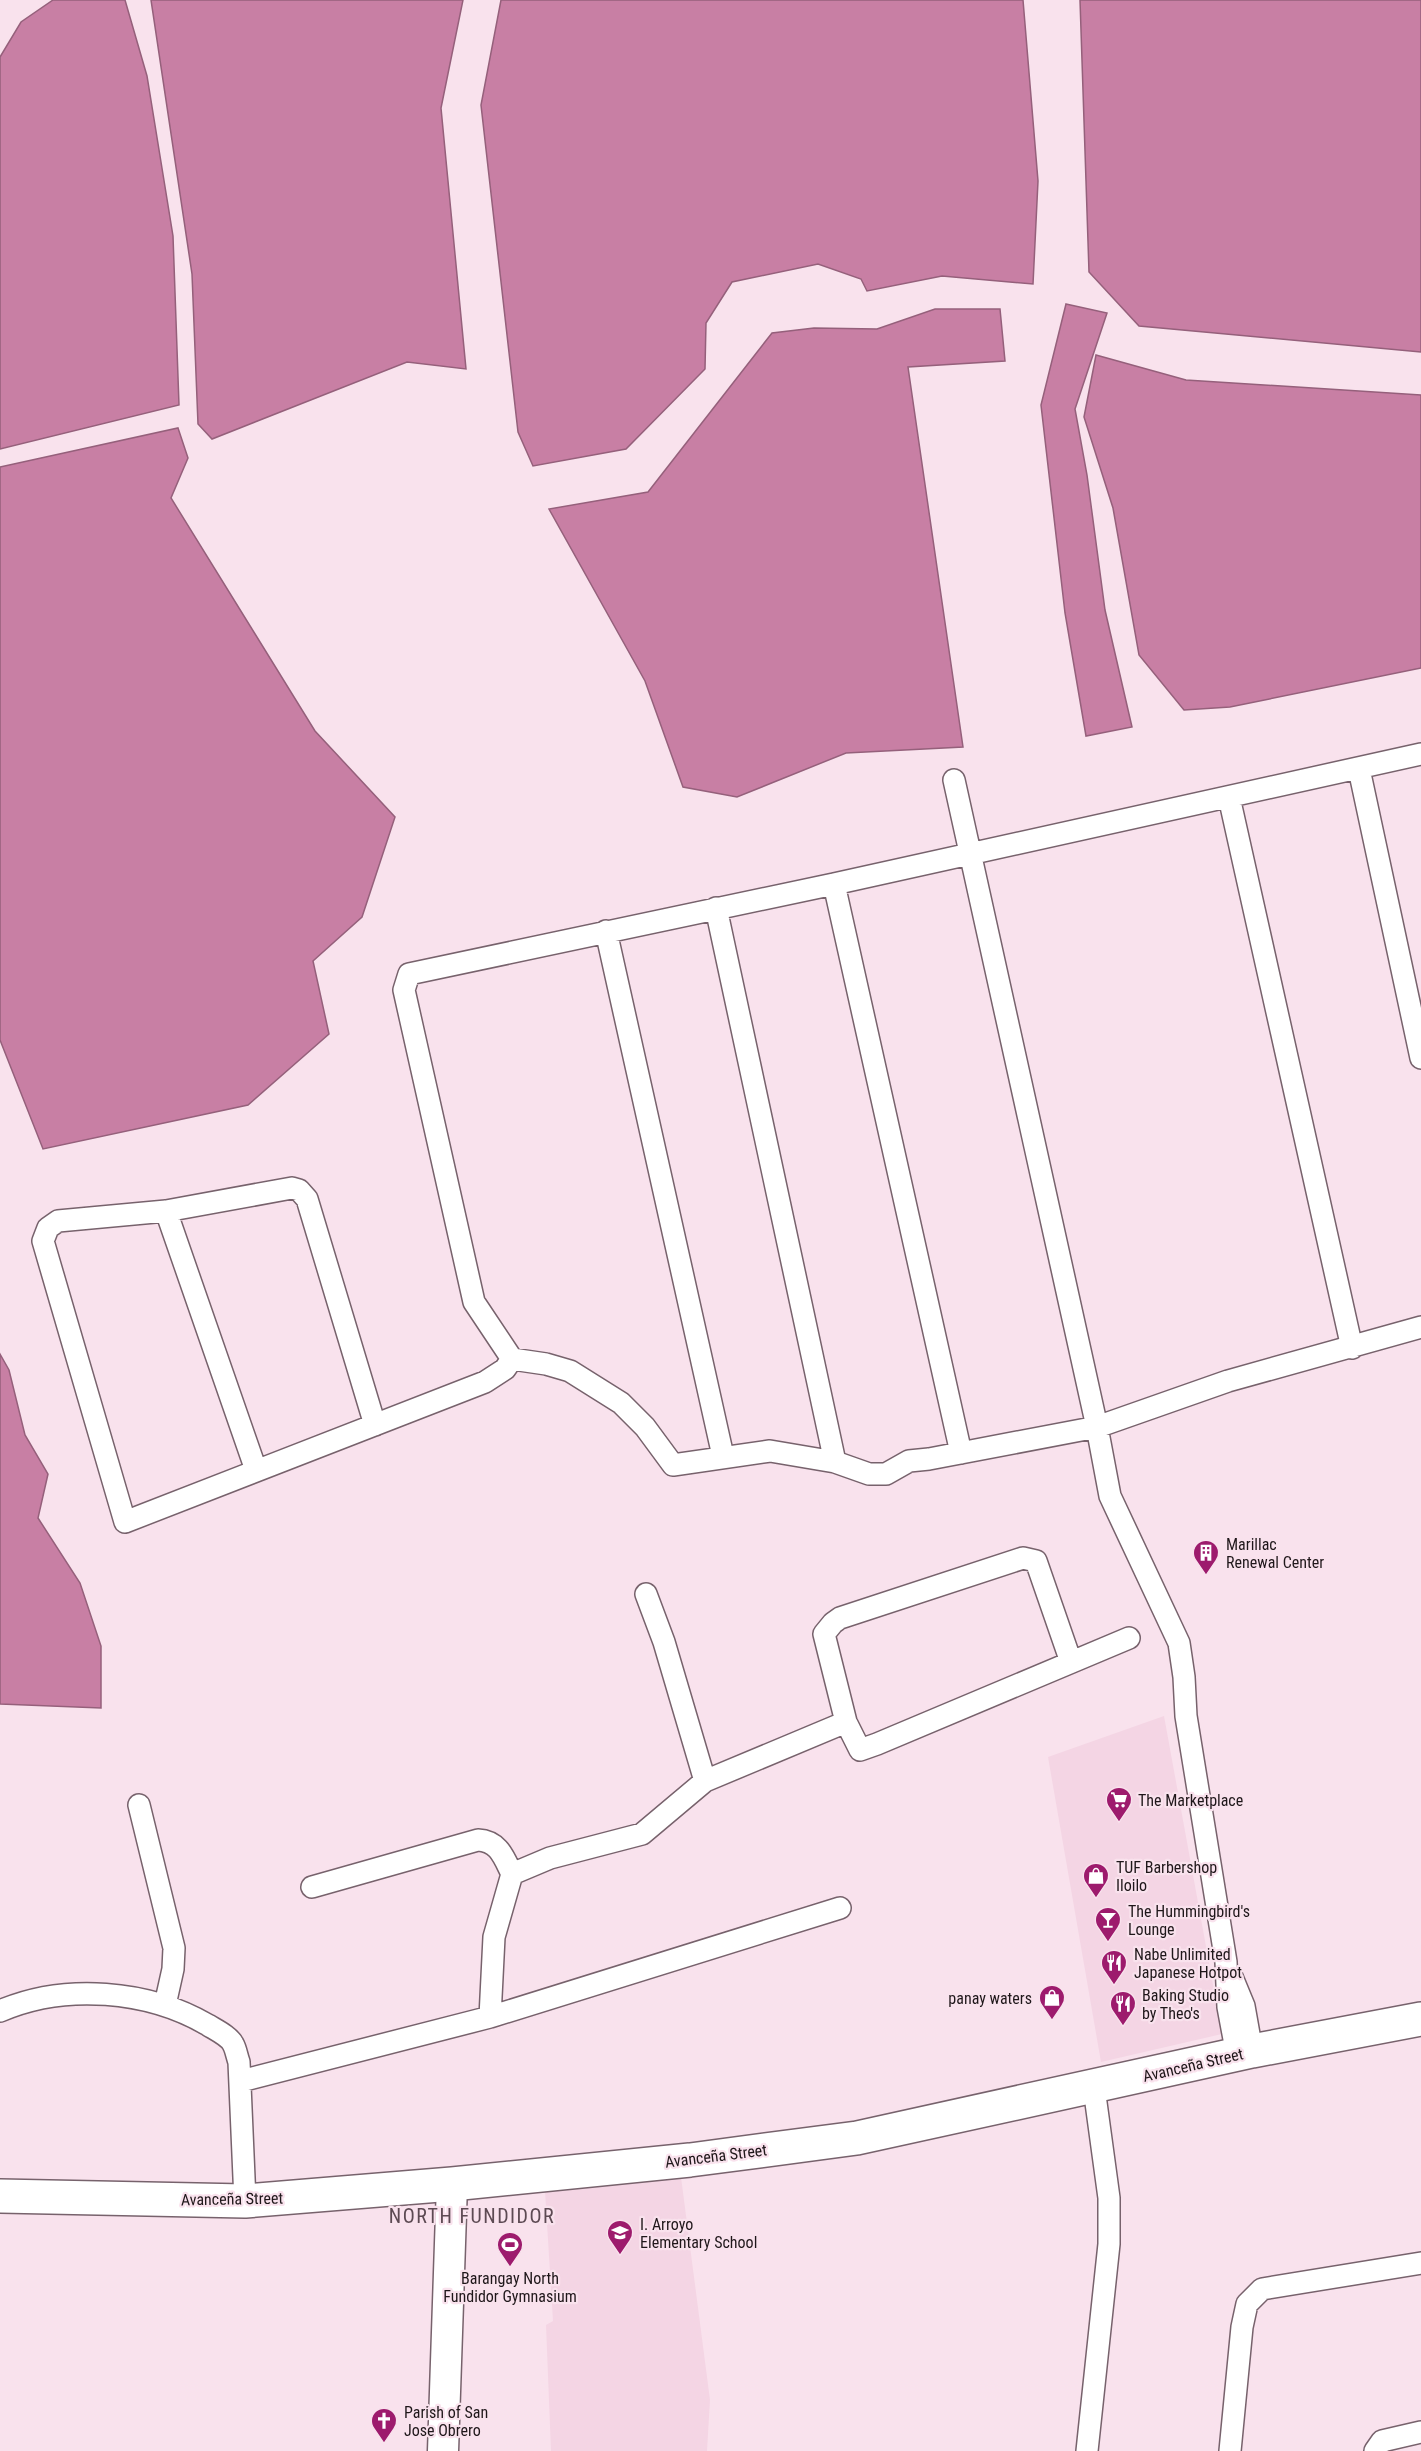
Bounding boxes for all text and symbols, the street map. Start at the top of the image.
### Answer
place label: Marillac Renewal Center [1226,1535,1324,1572]
building icon: Marillac Renewal Center [1191,1538,1221,1576]
supermarket icon: The Marketplace [1104,1785,1134,1823]
place label: The Marketplace [1138,1791,1243,1810]
place label: TUF Barbershop Iloilo [1116,1858,1217,1895]
shop icon: TUF Barbershop Iloilo [1081,1861,1111,1899]
place label: The Hummingbird's Lounge [1128,1902,1250,1939]
bar icon: The Hummingbird's Lounge [1093,1905,1123,1943]
place label: Nabe Unlimited Japanese Hotpot [1134,1945,1242,1982]
restaurant icon: Nabe Unlimited Japanese Hotpot [1099,1948,1129,1986]
shop icon: panay waters [1037,1983,1067,2021]
place label: Baking Studio by Theo's [1142,1986,1229,2023]
place label: panay waters [948,1989,1032,2008]
restaurant icon: Baking Studio by Theo's [1108,1989,1138,2027]
street label: Avanceña Street [1141,2044,1245,2086]
street label: Avanceña Street [664,2140,768,2172]
street label: Avanceña Street [181,2189,284,2209]
district label: NORTH FUNDIDOR [389,2204,555,2228]
place label: I. Arroyo Elementary School [640,2215,757,2252]
school or university icon: I. Arroyo Elementary School [605,2218,635,2256]
sports icon: Barangay North Fundidor Gymnasium [495,2230,525,2268]
place label: Barangay North Fundidor Gymnasium [443,2269,577,2306]
place label: Parish of San Jose Obrero [404,2403,488,2440]
church icon: Parish of San Jose Obrero [369,2406,399,2444]

